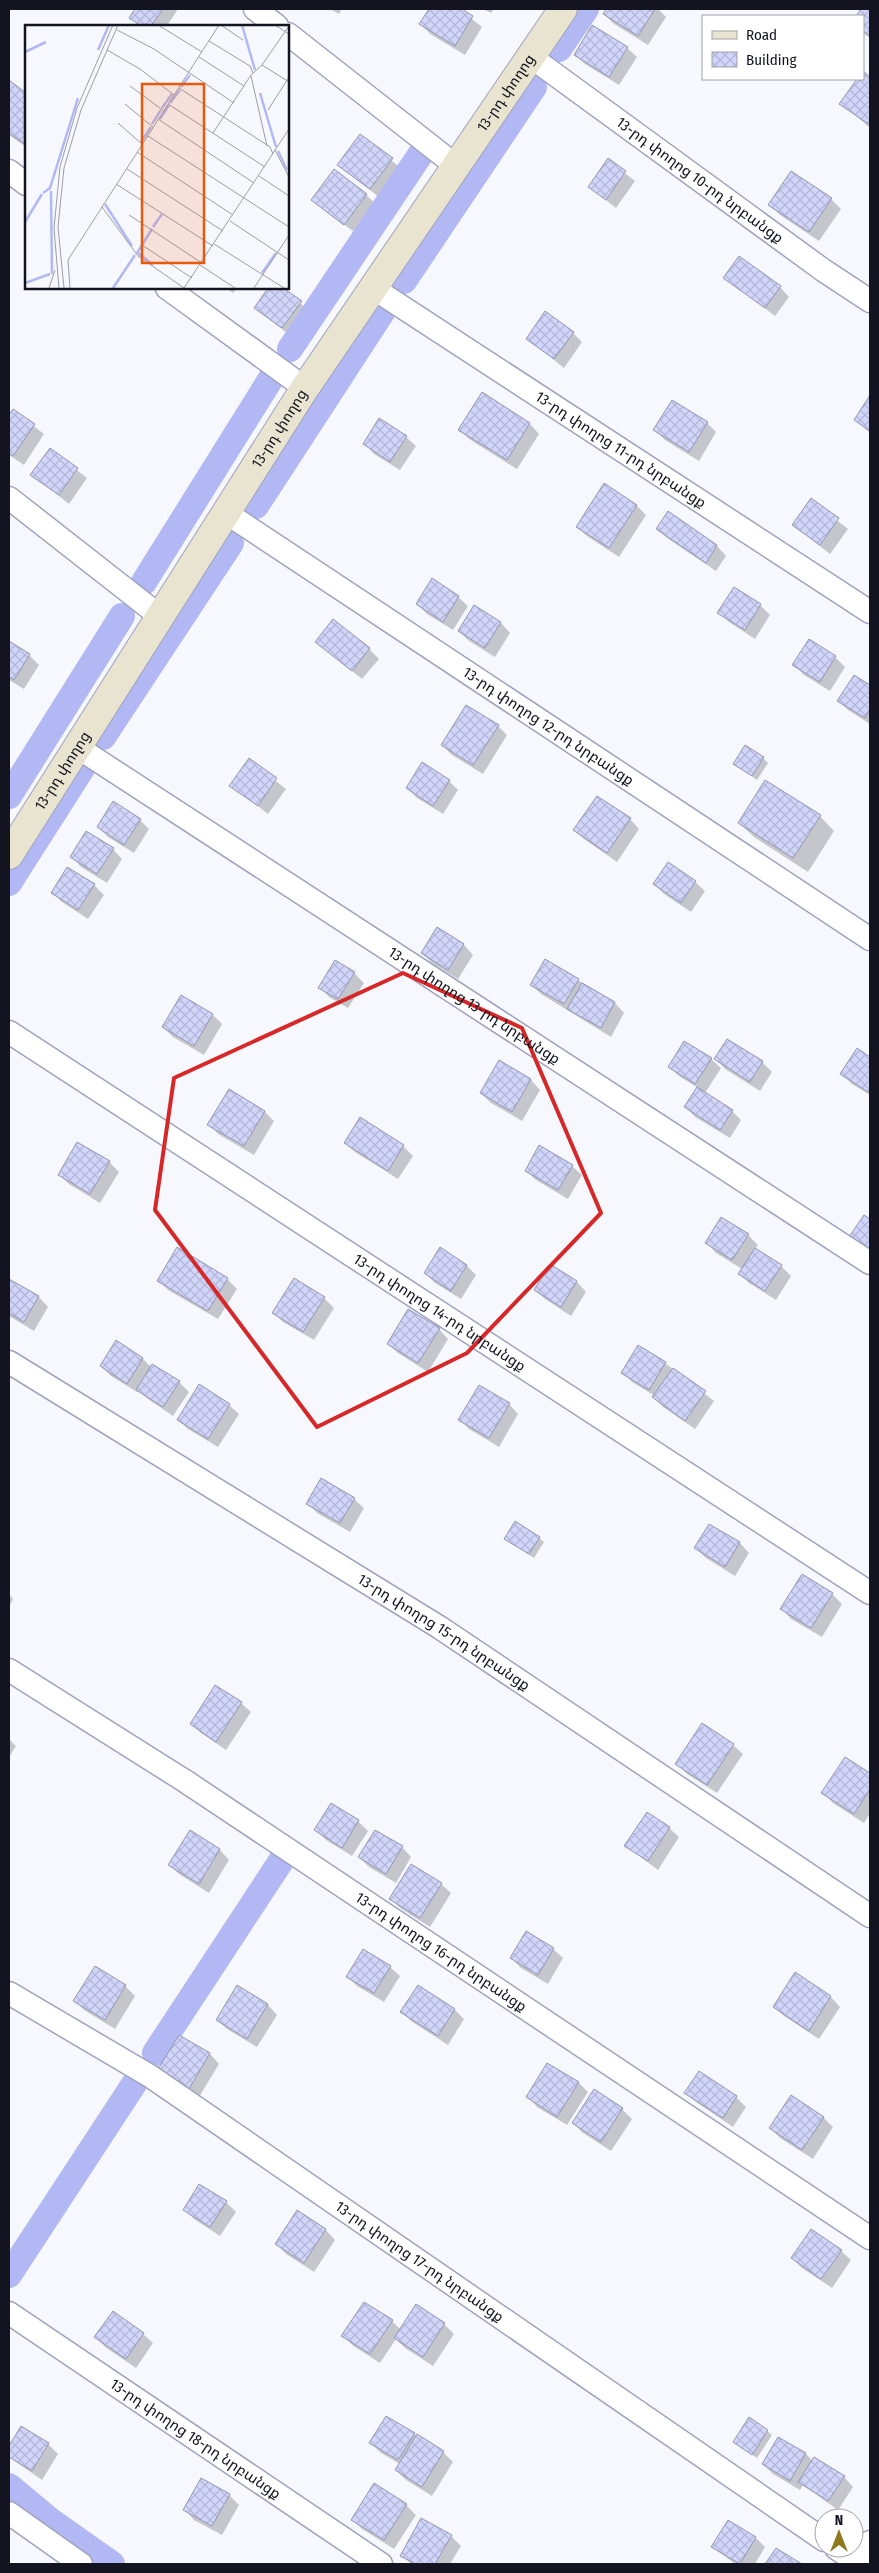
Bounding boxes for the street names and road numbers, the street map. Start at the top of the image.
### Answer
street label: 13-րդ փողոց [473,51,539,135]
street label: 13-րդ փողոց 10-րդ նրբանցք [613,113,787,247]
street label: 13-րդ փողոց [248,386,311,471]
street label: 13-րդ փողոց 11-րդ նրբանցք [532,387,710,512]
street label: 13-րդ փողոց 12-րդ նրբանցք [460,663,637,789]
street label: 13-րդ փողոց [31,728,94,813]
street label: 13-րդ փողոց 13-րդ նրբանցք [385,943,564,1068]
street label: 13-րդ փողոց 14-րդ նրբանցք [350,1250,529,1375]
street label: 13-րդ փողոց 15-րդ նրբանցք [354,1570,533,1694]
street label: 13-րդ փողոց 16-րդ նրբանցք [352,1888,530,2015]
street label: 13-րդ փողոց 17-րդ նրբանցք [332,2197,507,2326]
street label: 13-րդ փողոց 18-րդ նրբանցք [107,2375,284,2503]

